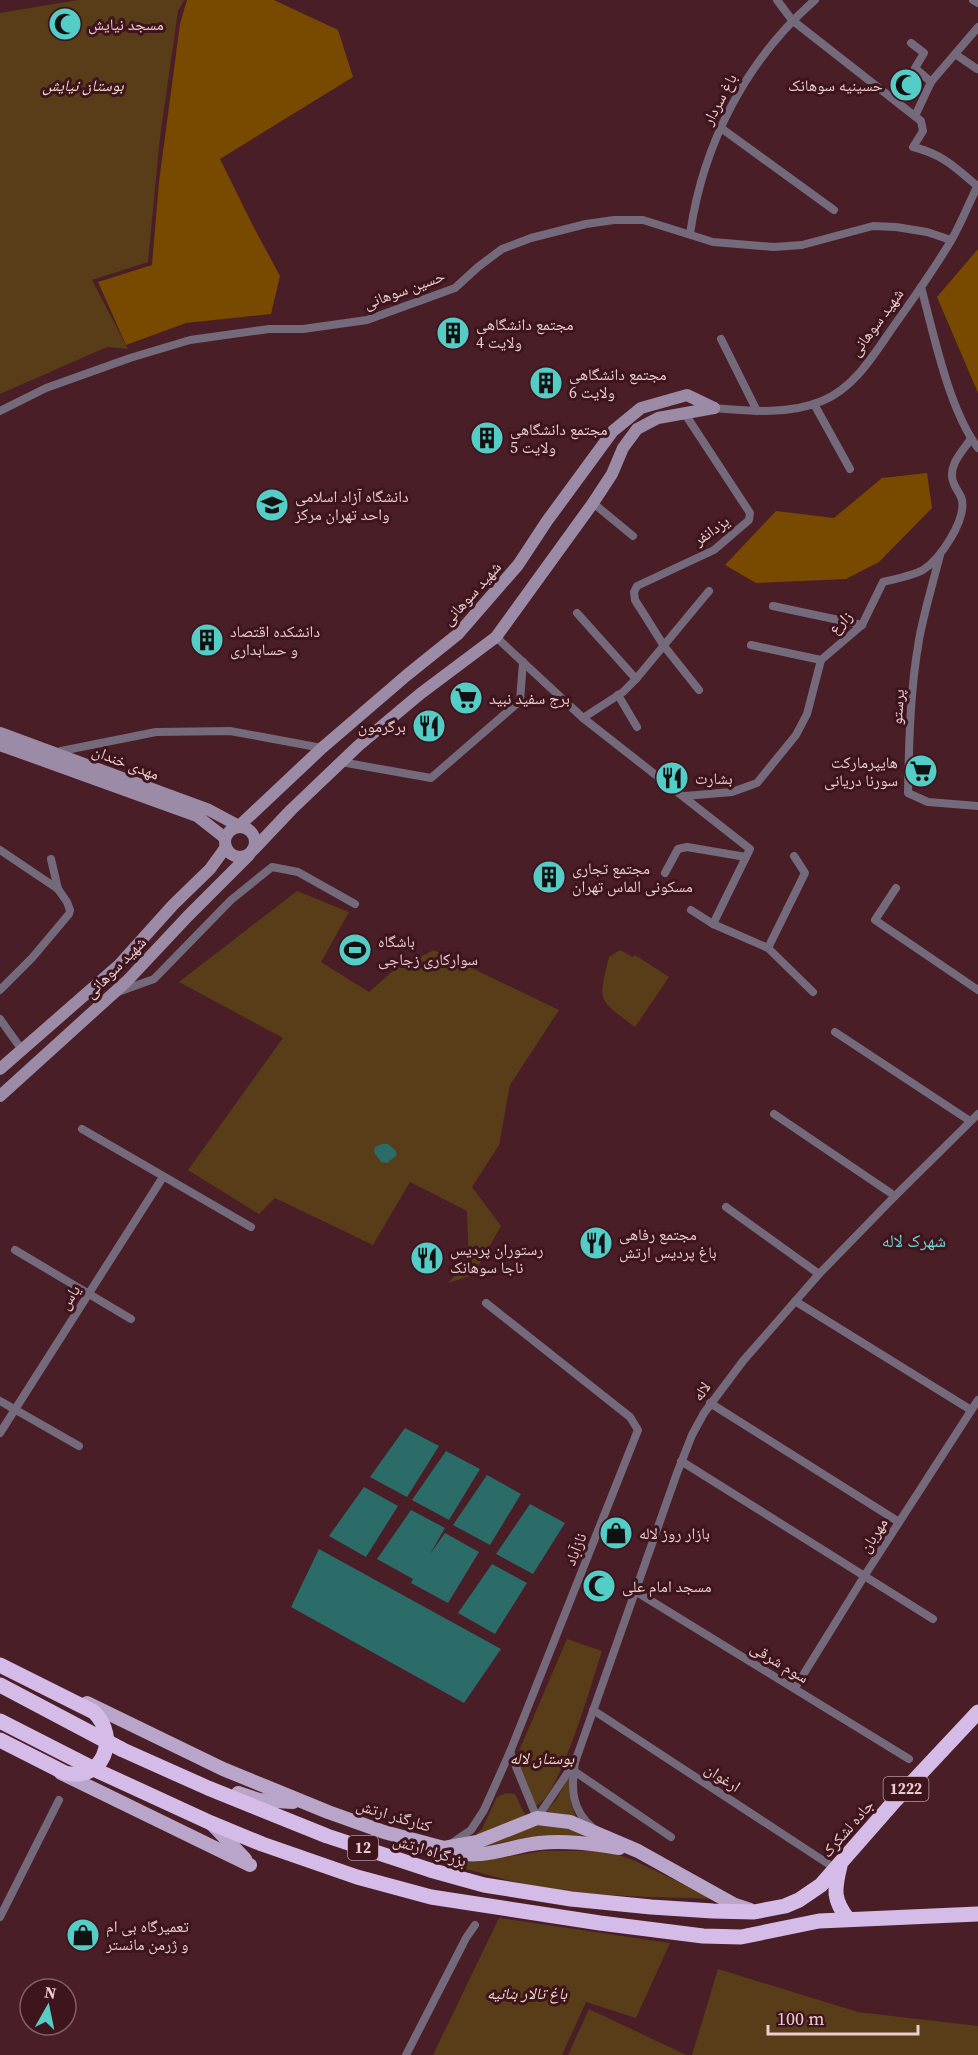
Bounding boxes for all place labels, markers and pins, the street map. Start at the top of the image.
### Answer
mosque icon: مسجد نیایش [47,6,83,42]
place label: مسجد نیایش [88,13,164,35]
mosque icon: حسینیه سوهانک [888,67,924,103]
place label: حسینیه سوهانک [788,74,883,96]
place label: مجتمع دانشگاهی ولایت 4 [476,313,574,353]
building icon: مجتمع دانشگاهی ولایت 4 [435,315,471,351]
place label: مجتمع دانشگاهی ولایت 6 [569,363,667,403]
building icon: مجتمع دانشگاهی ولایت 6 [528,365,564,401]
place label: مجتمع دانشگاهی ولایت 5 [510,418,608,458]
building icon: مجتمع دانشگاهی ولایت 5 [469,420,505,456]
place label: دانشگاه آزاد اسلامی واحد تهران مرکز [294,485,409,525]
school or university icon: دانشگاه آزاد اسلامی واحد تهران مرکز [254,487,290,523]
place label: دانشکده اقتصاد و حسابداری [230,620,320,660]
building icon: دانشکده اقتصاد و حسابداری [189,622,225,658]
supermarket icon: برج سفید نبید [448,680,484,716]
place label: برج سفید نبید [489,687,570,709]
restaurant icon: برگرمون [411,708,447,744]
place label: برگرمون [358,715,406,737]
place label: هایپرمارکت سورنا دریانی [824,751,898,791]
supermarket icon: هایپرمارکت سورنا دریانی [903,753,939,789]
restaurant icon: بشارت [654,760,690,796]
place label: بشارت [695,767,733,789]
place label: مجتمع تجاری مسکونی الماس تهران [572,857,693,897]
building icon: مجتمع تجاری مسکونی الماس تهران [531,859,567,895]
place label: باشگاه سواركاری زجاجی [378,930,478,970]
sports icon: باشگاه سواركاری زجاجی [337,932,373,968]
place label: مجتمع رفاهی باغ پردیس ارتش [619,1223,717,1263]
restaurant icon: مجتمع رفاهی باغ پردیس ارتش [578,1225,614,1261]
place label: رستوران پردیس ناجا سوهانک [450,1238,543,1278]
restaurant icon: رستوران پردیس ناجا سوهانک [409,1240,445,1276]
shop icon: بازار روز لاله [598,1515,634,1551]
place label: بازار روز لاله [639,1522,710,1544]
mosque icon: مسجد امام علی [581,1568,617,1604]
place label: مسجد امام علی [622,1575,712,1597]
place label: تعمیرگاه بی ام و ژرمن مانستر [105,1915,189,1955]
shop icon: تعمیرگاه بی ام و ژرمن مانستر [65,1917,101,1953]

